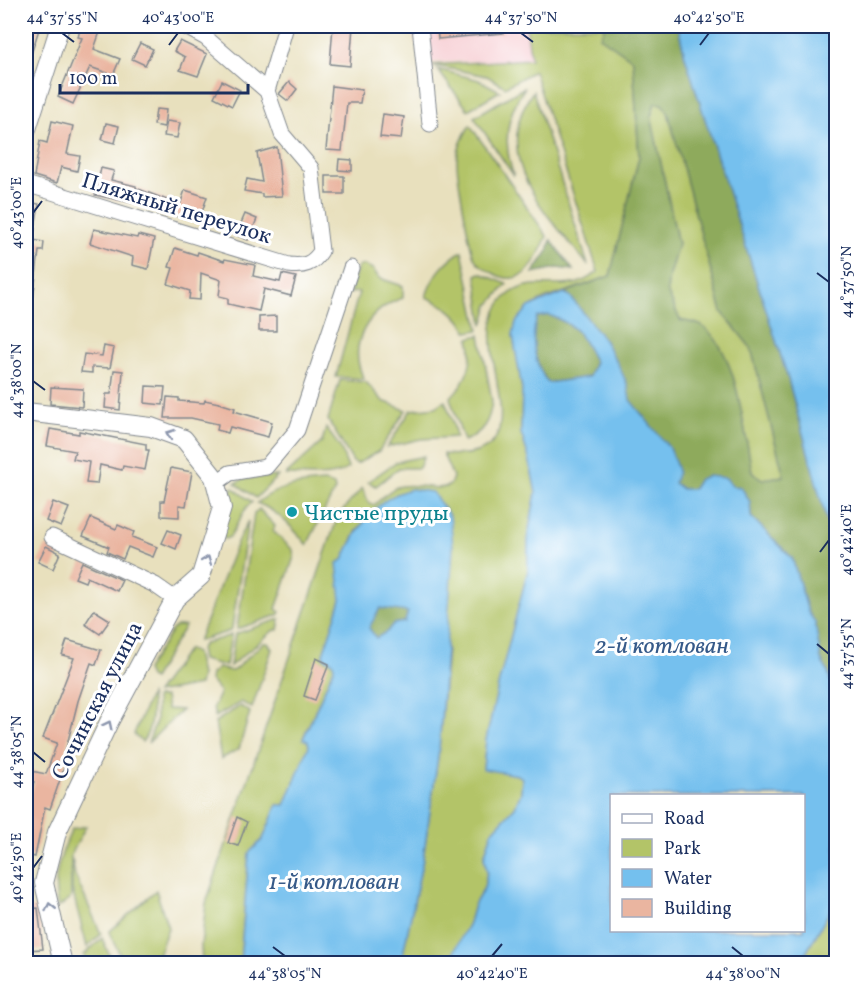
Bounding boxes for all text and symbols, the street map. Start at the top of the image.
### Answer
text: 44°37'55"N [26,8,98,29]
text: 40°43'00"E [142,8,214,29]
text: 44°37'50"N [485,8,557,29]
text: 40°42'50"E [673,8,745,29]
scale bar [60,57,248,95]
text: 100 m [69,67,118,92]
street label: Пляжный переулок [78,166,275,253]
text: 40°43'00"E [7,177,28,249]
text: 44°37'50"N [837,246,858,318]
text: 44°38'00"N [7,343,28,419]
one-way arrow [165,429,176,441]
place label: Чистые пруды [304,499,449,530]
text: 40°42'40"E [837,504,858,576]
marker: Чистые пруды [285,505,299,519]
one-way arrow [199,555,212,566]
street label: Сочинская улица [45,617,151,786]
text: 44°37'55"N [837,618,858,690]
water label: 2-й котлован [595,630,729,664]
text: 44°38'05"N [7,715,28,789]
one-way arrow [100,721,112,732]
legend [610,794,805,932]
text: Road [664,807,705,832]
text: 40°42'50"E [7,832,28,904]
text: Park [664,837,701,862]
water label: 1-й котлован [268,866,400,900]
text: Water [664,867,712,892]
text: Building [664,897,732,922]
one-way arrow [44,902,57,912]
text: 44°38'05"N [248,964,322,985]
text: 40°42'40"E [456,964,528,985]
text: 44°38'00"N [705,964,781,985]

